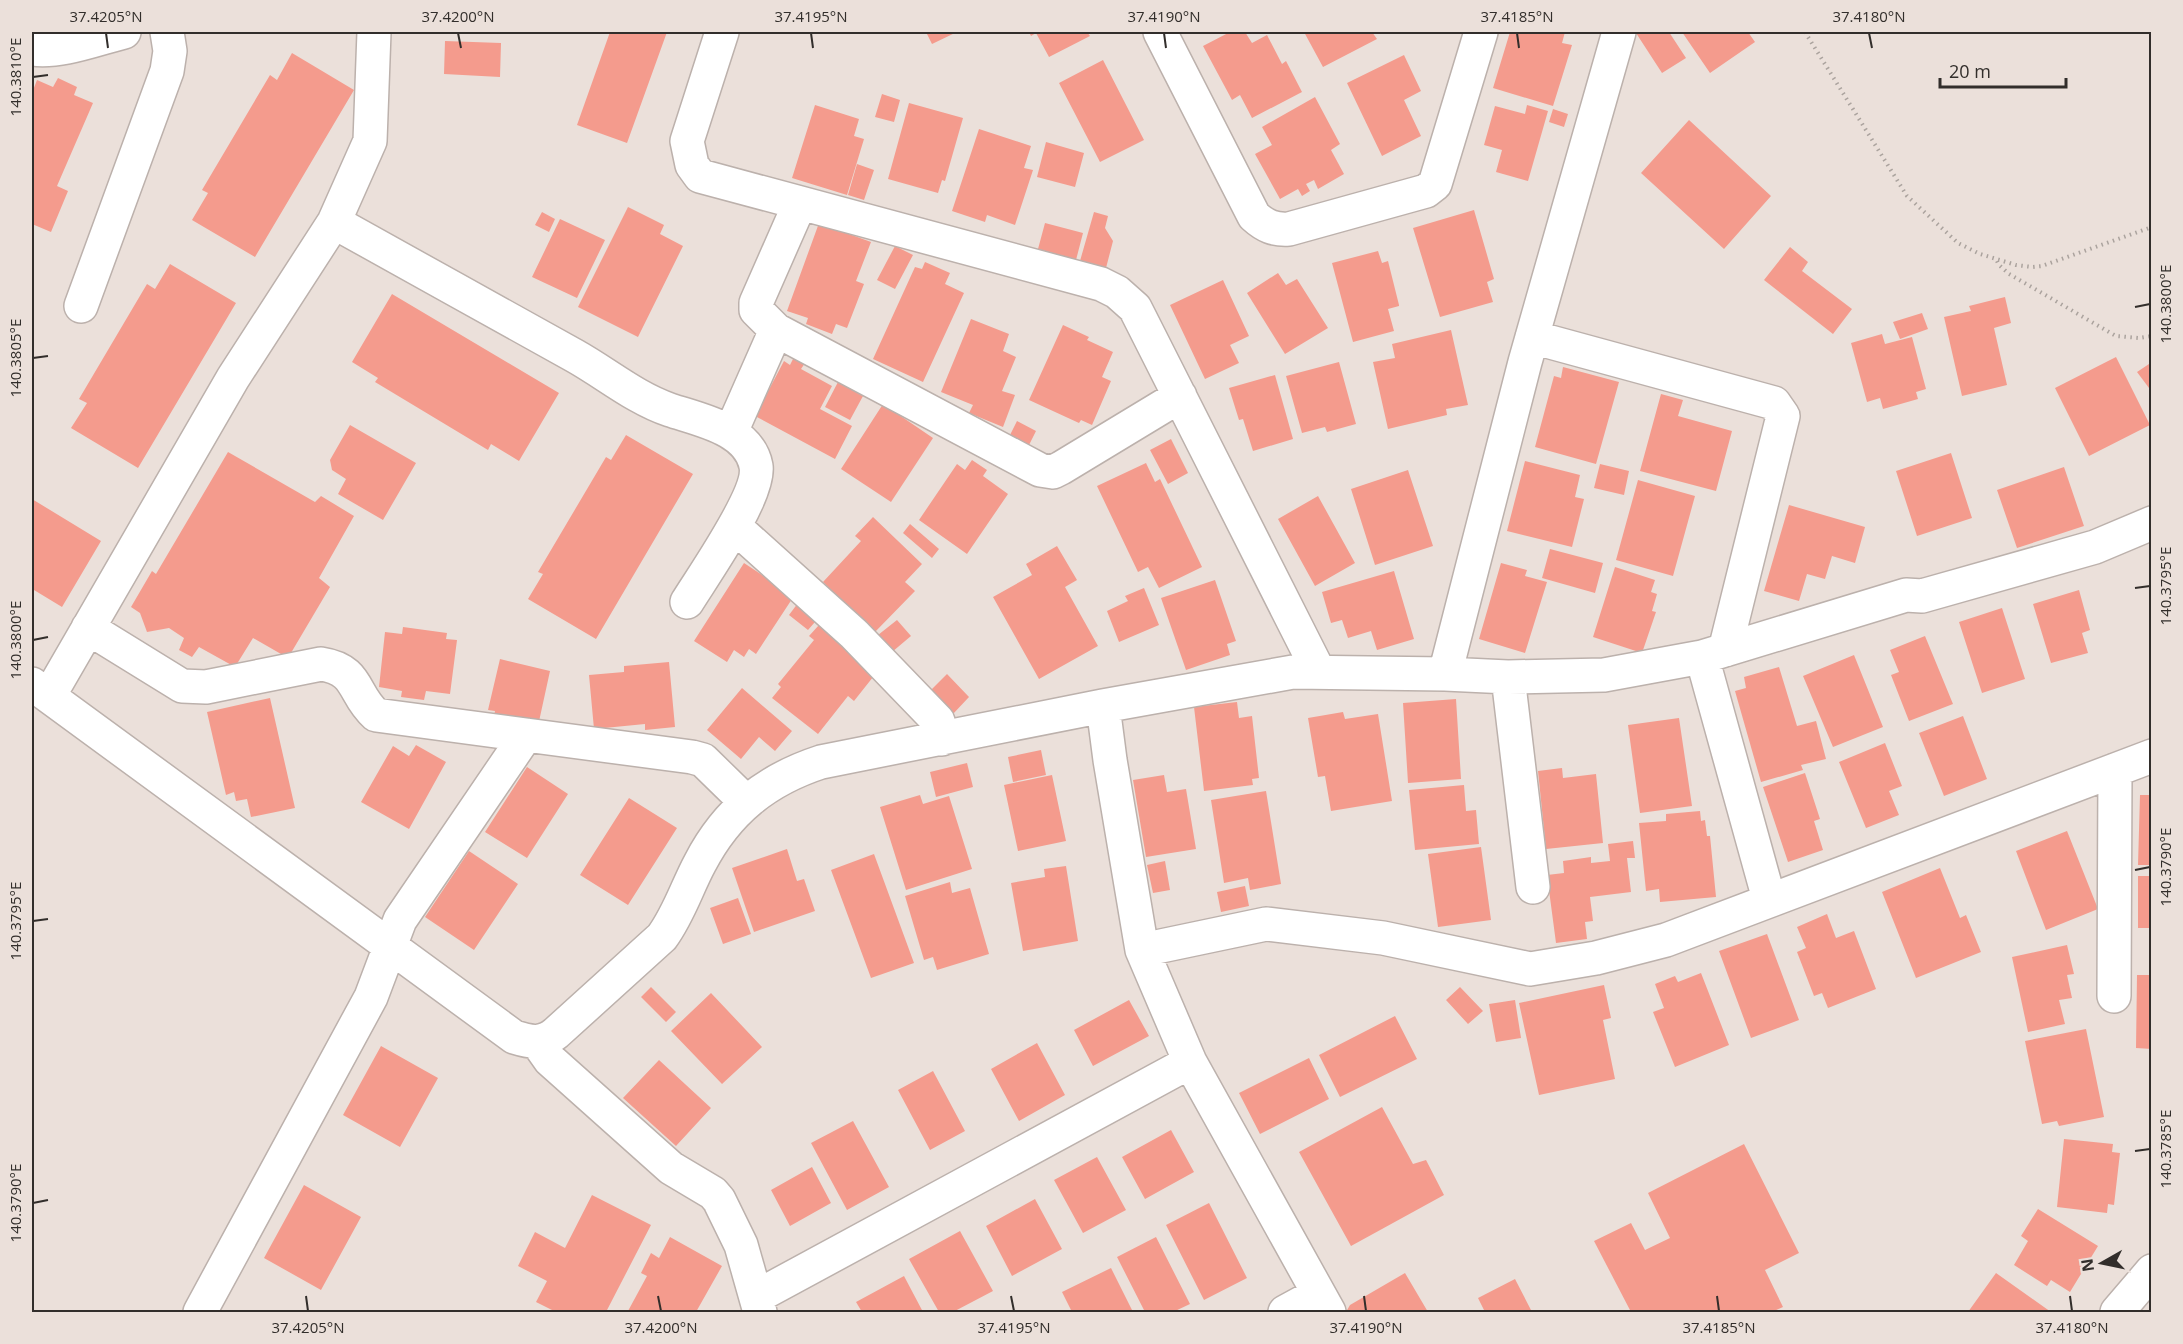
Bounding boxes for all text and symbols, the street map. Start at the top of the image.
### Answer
text: 37.4205°N [69,6,143,26]
text: 37.4200°N [421,6,495,26]
text: 37.4195°N [774,6,848,26]
text: 37.4190°N [1127,6,1201,26]
text: 37.4185°N [1480,6,1554,26]
text: 37.4180°N [1832,6,1906,26]
text: 140.3810°E [5,38,25,116]
scale bar [1940,51,2066,89]
text: 20 m [1949,59,1991,83]
text: 140.3800°E [2155,265,2175,343]
text: 140.3805°E [5,319,25,397]
text: 140.3795°E [2155,547,2175,625]
text: 140.3800°E [5,601,25,679]
text: 140.3790°E [2155,828,2175,906]
text: 140.3795°E [5,882,25,960]
text: 140.3785°E [2155,1110,2175,1188]
text: 140.3790°E [5,1164,25,1242]
north arrow [2072,1233,2132,1293]
text: N [2075,1257,2099,1273]
text: 37.4205°N [271,1317,345,1337]
text: 37.4200°N [624,1317,698,1337]
text: 37.4195°N [977,1317,1051,1337]
text: 37.4190°N [1329,1317,1403,1337]
text: 37.4185°N [1682,1317,1756,1337]
text: 37.4180°N [2035,1317,2109,1337]

